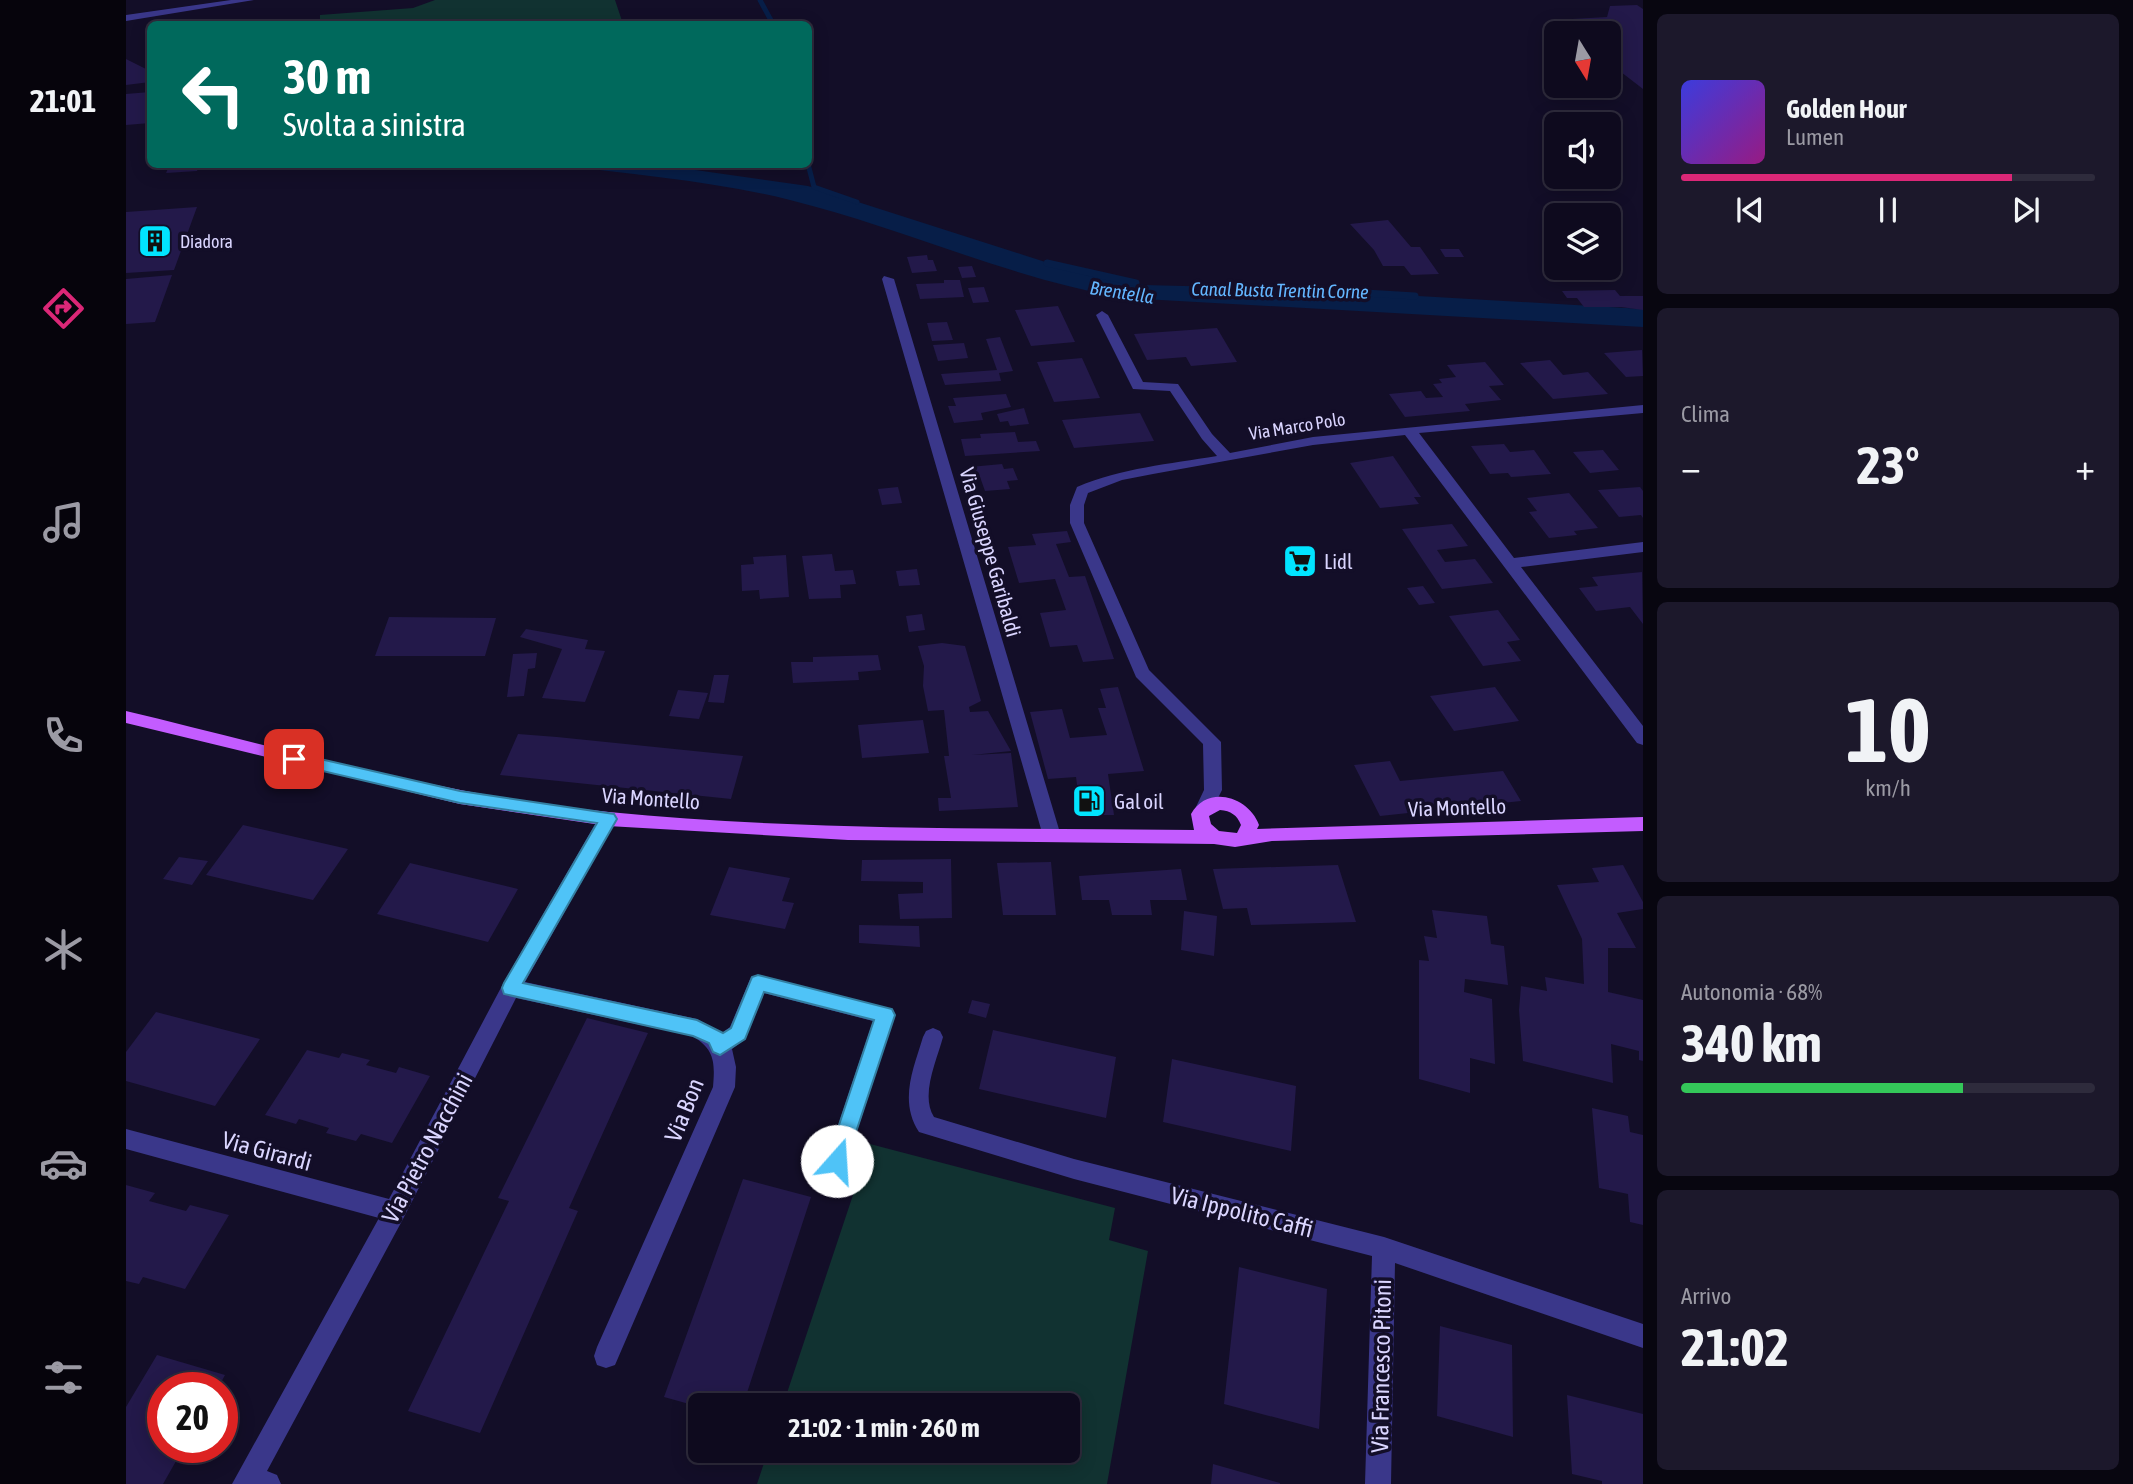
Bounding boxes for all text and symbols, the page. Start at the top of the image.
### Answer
north arrow [1544,21,1620,98]
map controls [1544,21,1621,280]
text: 30 m [283,48,371,104]
icon: left [168,49,259,140]
text: 21:01 [30,82,96,119]
text: Golden Hour [1786,94,1906,124]
text: Svolta a sinistra [283,106,466,143]
button: sound [1544,112,1621,189]
text: Lumen [1786,124,1844,150]
icon: previous [1731,191,1769,229]
icon: pause [1869,191,1907,229]
icon: next [2007,191,2045,229]
button: layers [1544,203,1621,280]
building icon: Diadora [136,222,174,260]
place label: Diadora [180,231,233,252]
water label: Brentella [1088,276,1156,308]
water label: Canal Busta Trentin Corne [1191,277,1369,303]
icon: directions [39,284,88,333]
text: Clima [1681,401,1730,427]
street label: Via Marco Polo [1247,408,1347,444]
text: 23° [1856,435,1920,495]
text: − [1681,445,1701,488]
text: + [2075,445,2095,488]
street label: Via Giuseppe Garibaldi [955,465,1027,639]
icon: music [39,498,88,547]
supermarket icon: Lidl [1281,542,1319,580]
place label: Lidl [1324,549,1353,573]
text: 10 [1845,677,1931,781]
icon: phone [39,711,88,760]
pin [264,729,324,789]
icon: arrive [275,740,313,778]
text: km/h [1865,775,1911,801]
fuel station icon: Gal oil [1070,782,1108,820]
street label: Via Montello [601,783,701,813]
place label: Gal oil [1114,789,1164,813]
street label: Via Montello [1408,793,1506,821]
icon: climate [39,925,88,974]
text: Autonomia · 68% [1681,979,1822,1005]
text: 340 km [1681,1013,1822,1073]
street label: Via Pietro Nacchini [376,1069,478,1227]
street label: Via Bon [659,1074,709,1146]
position arrow [800,1124,874,1198]
street label: Via Girardi [219,1126,315,1176]
icon: car [39,1139,88,1188]
street label: Via Ippolito Caffi [1168,1181,1316,1243]
street label: Via Francesco Pitoni [1366,1279,1396,1453]
text: Arrivo [1681,1283,1731,1309]
text: 21:02 [1681,1317,1789,1377]
icon: filters [39,1353,88,1402]
speed limit sign: 20 [147,1372,238,1463]
text: 21:02 · 1 min · 260 m [788,1413,980,1443]

